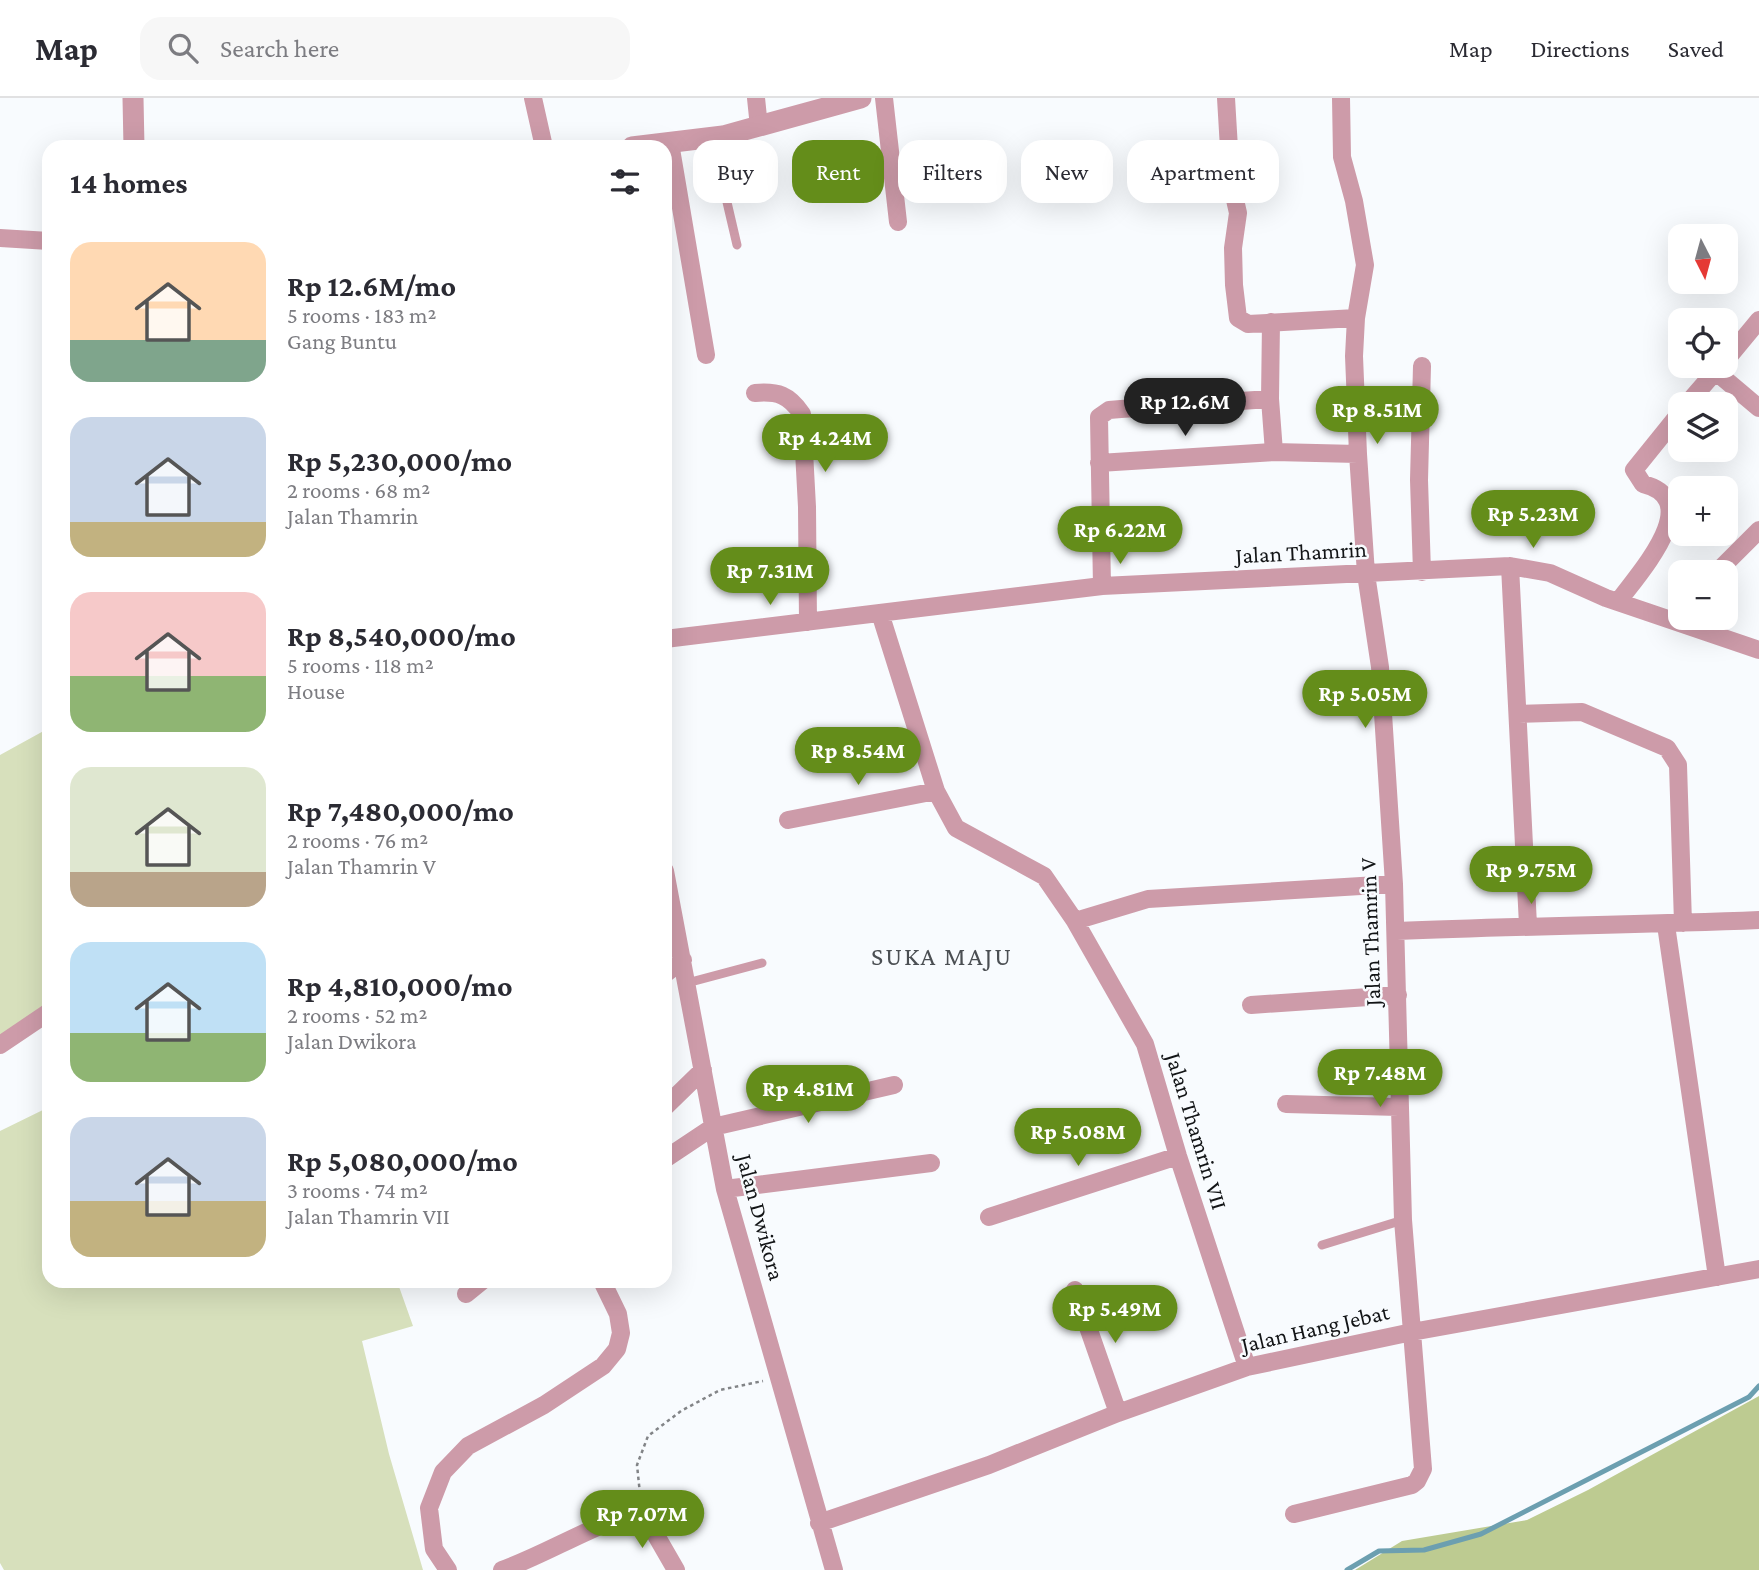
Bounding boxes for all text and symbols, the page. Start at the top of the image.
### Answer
search box [140,17,630,80]
icon: search [164,29,202,67]
text: Map [35,30,98,67]
text: Search here [220,34,339,63]
text: Map [1449,35,1493,62]
text: Directions [1531,35,1630,62]
text: Saved [1668,35,1724,62]
chip: Buy [693,140,778,203]
chip: Rent [792,140,884,203]
chip: Filters [898,140,1007,203]
chip: New [1021,140,1113,203]
chip: Apartment [1127,140,1279,203]
icon: filters [606,163,644,201]
text: 14 homes [70,166,188,199]
north arrow [1668,224,1738,294]
map controls [1668,224,1738,630]
text: Rp 12.6M/mo [287,269,456,302]
icon: home [126,270,210,354]
text: 5 rooms · 183 m² [287,302,437,328]
button: locate [1668,308,1738,378]
text: Gang Buntu [287,328,397,354]
pin: Rp 12.6M [1113,378,1257,438]
pin: Rp 8.51M [1305,386,1449,446]
text: Rp 12.6M [1140,388,1230,414]
button: layers [1668,392,1738,462]
text: Rp 8.51M [1332,396,1422,422]
pin: Rp 4.24M [753,414,897,474]
text: Rp 4.24M [778,424,872,450]
text: Rp 5,230,000/mo [287,444,512,477]
icon: home [126,445,210,529]
button: + [1668,476,1738,546]
text: 2 rooms · 68 m² [287,477,430,503]
pin: Rp 5.23M [1461,490,1605,550]
text: Rp 5.23M [1487,500,1579,526]
text: Jalan Thamrin [287,503,418,529]
pin: Rp 6.22M [1048,506,1192,566]
text: Rp 6.22M [1074,516,1166,542]
street label: Jalan Thamrin [1233,536,1367,569]
pin: Rp 7.31M [698,547,842,607]
text: Rp 7.31M [726,557,814,583]
button: − [1668,560,1738,630]
text: Rp 8,540,000/mo [287,619,516,652]
icon: home [126,620,210,704]
text: 5 rooms · 118 m² [287,652,434,678]
pin: Rp 5.05M [1293,670,1437,730]
text: House [287,678,345,704]
text: Rp 5.05M [1318,680,1412,706]
pin: Rp 8.54M [786,728,930,787]
text: Rp 8.54M [811,737,905,763]
text: Rp 7,480,000/mo [287,794,514,827]
icon: home [126,795,210,879]
text: 2 rooms · 76 m² [287,827,428,853]
pin: Rp 9.75M [1459,846,1603,906]
text: Jalan Thamrin V [287,853,436,879]
street label: Jalan Thamrin V [1354,856,1386,1009]
text: Rp 9.75M [1486,856,1576,882]
district label: SUKA MAJU [871,942,1013,971]
text: Rp 4,810,000/mo [287,969,513,1002]
icon: home [126,970,210,1054]
text: 2 rooms · 52 m² [287,1002,427,1028]
text: Jalan Dwikora [287,1028,417,1054]
street label: Jalan Thamrin VII [1160,1047,1233,1213]
pin: Rp 7.48M [1308,1049,1452,1109]
text: Rp 7.48M [1334,1059,1426,1085]
pin: Rp 4.81M [736,1066,880,1125]
text: Rp 4.81M [762,1075,854,1101]
pin: Rp 5.08M [1006,1108,1150,1168]
text: Rp 5.08M [1030,1118,1126,1144]
text: Rp 5,080,000/mo [287,1144,518,1177]
icon: home [126,1145,210,1229]
street label: Jalan Dwikora [731,1149,790,1283]
text: 3 rooms · 74 m² [287,1177,428,1203]
text: Jalan Thamrin VII [287,1203,450,1229]
pin: Rp 5.49M [1043,1286,1187,1345]
text: Rp 5.49M [1068,1295,1162,1321]
street label: Jalan Hang Jebat [1236,1298,1392,1358]
pin: Rp 7.07M [570,1490,714,1550]
text: Rp 7.07M [596,1500,688,1526]

